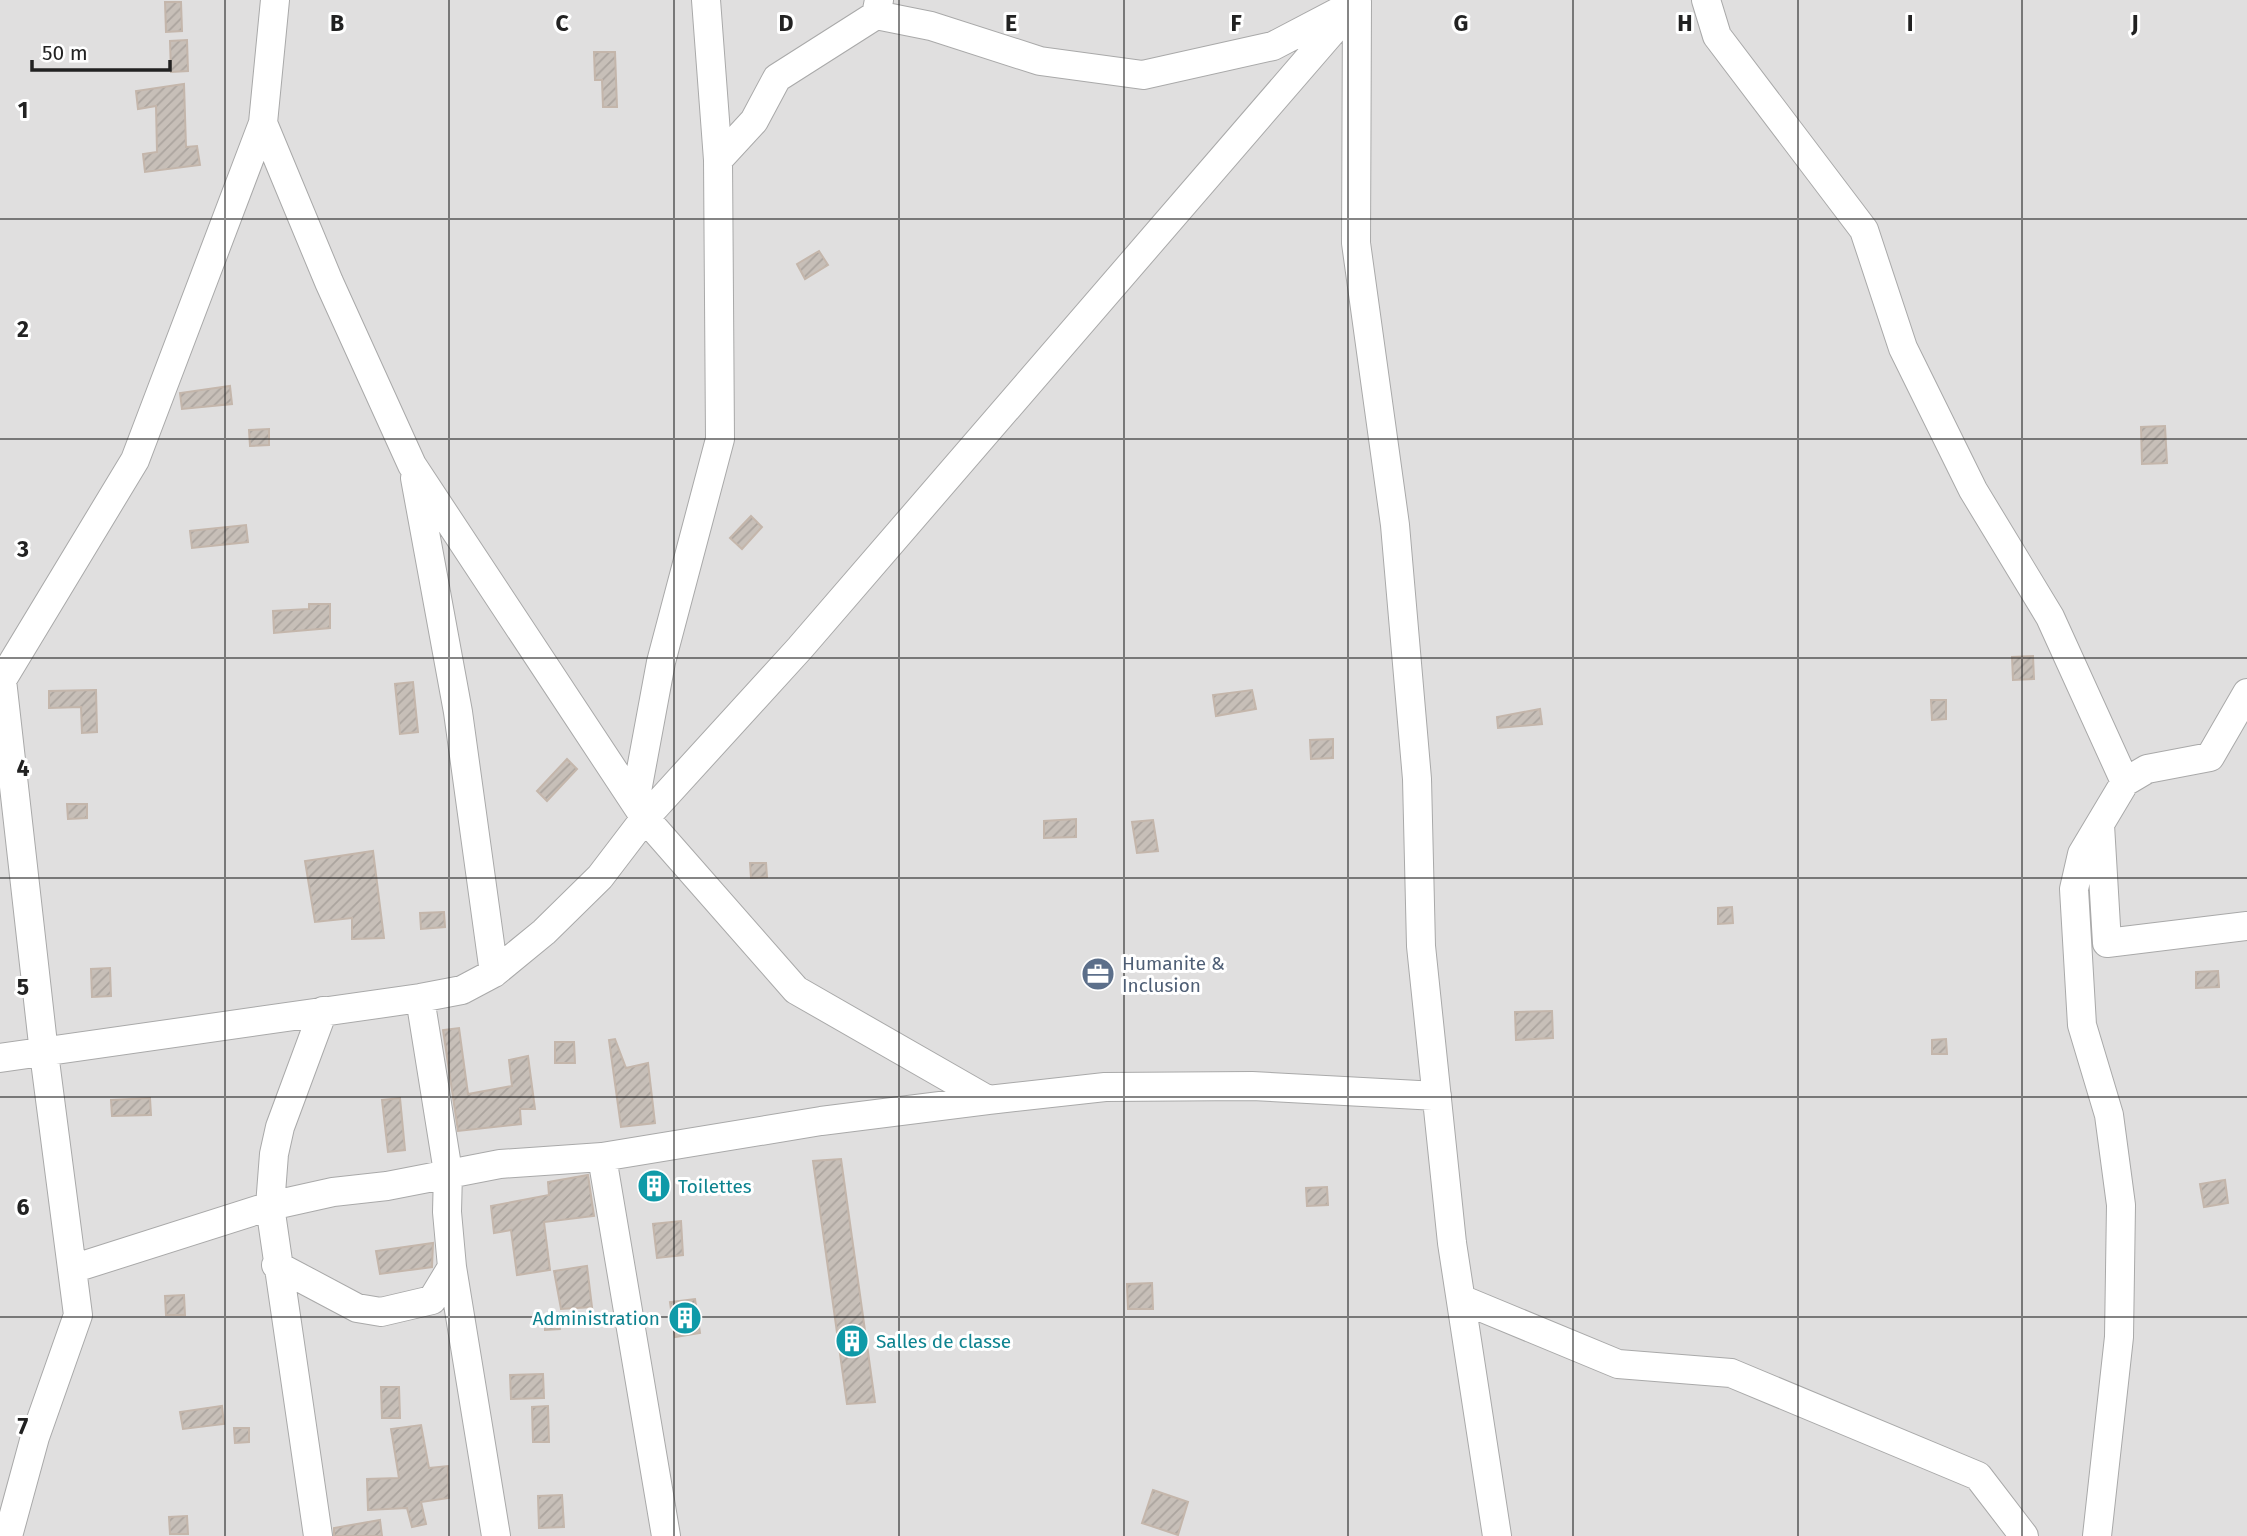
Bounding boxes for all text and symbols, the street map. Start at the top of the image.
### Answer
text: B [330,9,344,37]
text: C [555,9,569,37]
text: D [779,9,794,37]
text: E [1005,9,1017,37]
text: F [1230,9,1242,37]
text: G [1454,9,1468,37]
text: H [1677,9,1693,37]
text: I [1907,9,1913,37]
text: J [2130,9,2139,37]
scale bar [32,28,170,72]
text: 50 m [42,40,88,66]
text: 1 [18,96,28,124]
text: 2 [17,315,29,343]
text: 3 [16,535,29,563]
text: 4 [17,754,30,782]
place label: Humanite & Inclusion [1122,952,1225,997]
office icon: Humanite & Inclusion [1079,955,1117,993]
text: 5 [17,973,29,1001]
building icon: Toilettes [635,1167,673,1205]
place label: Toilettes [678,1175,752,1198]
text: 6 [17,1193,30,1221]
building icon: Administration [666,1299,704,1337]
place label: Administration [532,1307,660,1330]
building icon: Salles de classe [833,1322,871,1360]
place label: Salles de classe [876,1330,1011,1353]
text: 7 [18,1412,29,1440]

